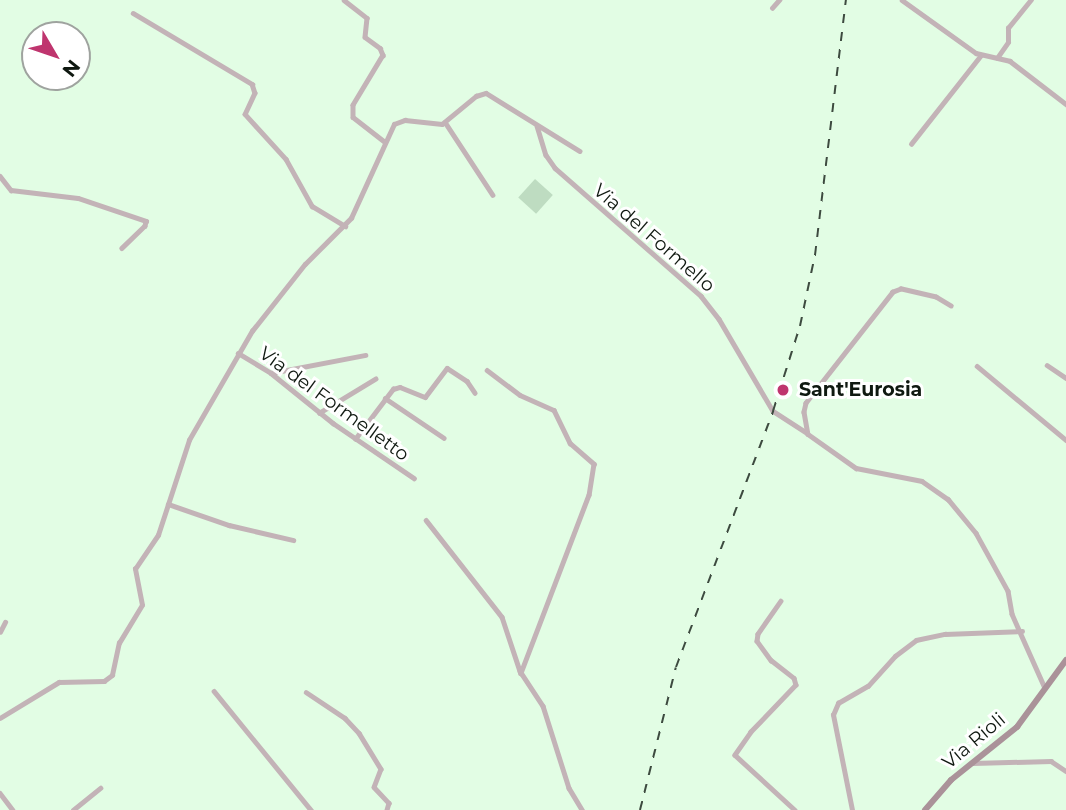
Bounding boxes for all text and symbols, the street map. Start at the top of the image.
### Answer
north arrow [21,21,91,91]
text: N [57,55,85,81]
street label: Via del Formello [589,179,719,297]
street label: Via del Formelletto [255,342,413,466]
place label: Sant'Eurosia [799,379,922,401]
marker: Sant'Eurosia [773,380,793,400]
street label: Via Rioli [938,708,1010,774]

